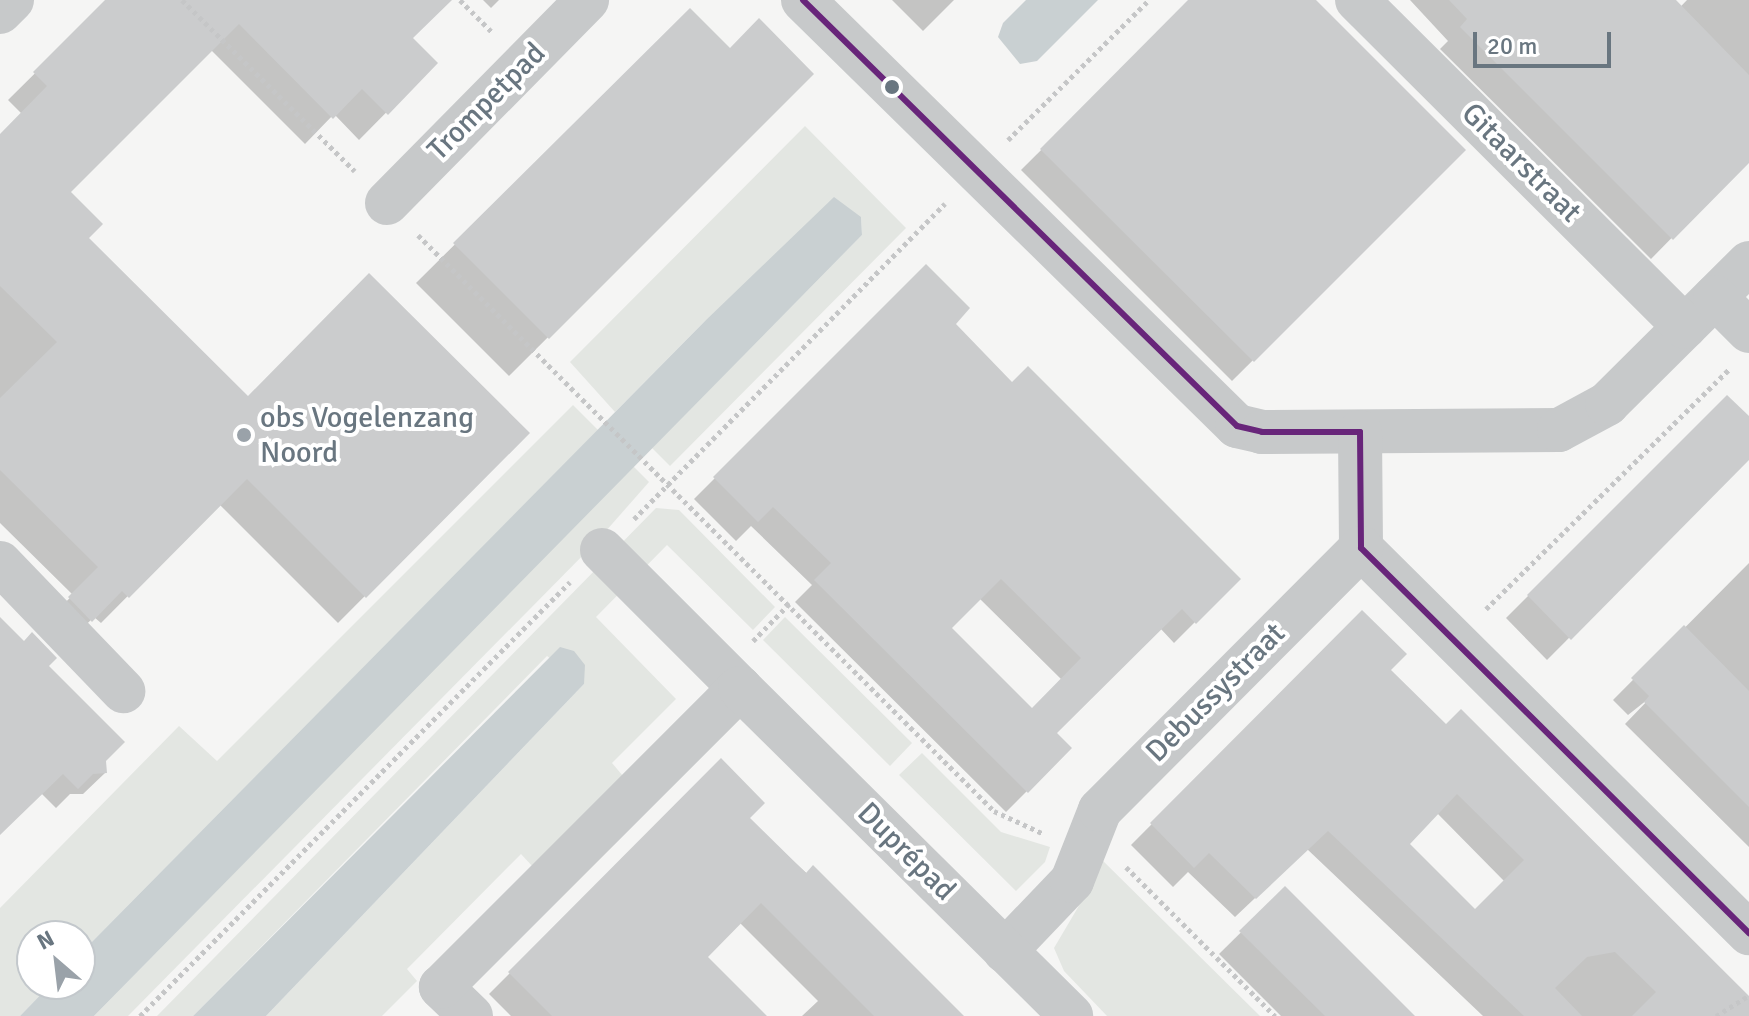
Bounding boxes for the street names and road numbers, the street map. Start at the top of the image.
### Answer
street label: Trompetpad [421,36,553,168]
street label: Gitaarstraat [1454,96,1588,230]
street label: Debussystraat [1139,616,1293,770]
street label: Duprépad [849,795,963,909]

